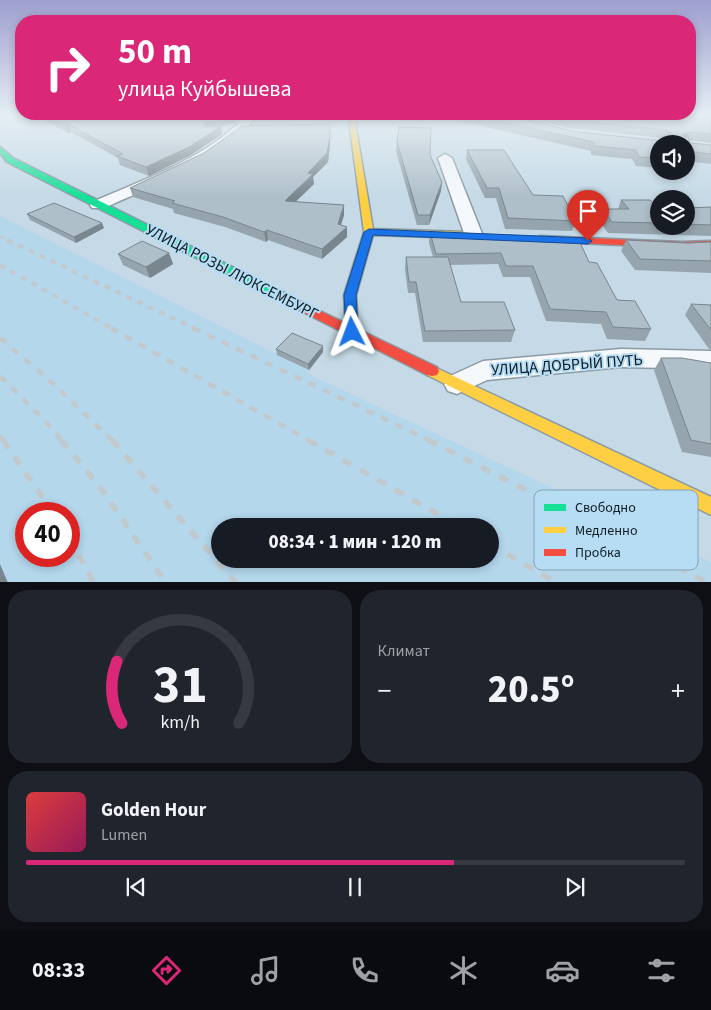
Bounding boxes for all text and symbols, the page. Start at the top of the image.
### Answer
text: 50 m [118,27,192,77]
icon: right [35,35,100,100]
text: улица Куйбышева [118,73,292,105]
map controls [650,135,695,235]
button: sound [650,135,695,180]
pin [567,190,609,241]
button: layers [650,190,695,235]
icon: arrive [574,197,602,225]
street label: УЛИЦА РОЗЫ ЛЮКСЕМБУРГ [142,219,322,325]
position arrow [325,305,377,357]
street label: УЛИЦА ДОБРЫЙ ПУТЬ [490,349,644,381]
legend [534,490,698,570]
text: Свободно [575,498,636,518]
speed limit sign: 40 [15,502,80,567]
text: Медленно [575,521,638,541]
text: 08:34 · 1 мин · 120 m [269,529,441,556]
text: Пробка [575,543,621,563]
text: Климат [378,640,430,662]
text: 31 [152,649,207,723]
text: 20.5° [488,663,575,717]
text: − [378,671,391,711]
text: + [671,671,685,711]
text: km/h [160,710,200,735]
text: Golden Hour [101,797,206,824]
text: Lumen [101,824,147,846]
icon: previous [122,873,150,901]
icon: pause [341,873,369,901]
icon: next [561,873,589,901]
icon: directions [149,953,184,988]
icon: music [248,953,283,988]
icon: phone [347,953,382,988]
icon: climate [446,953,481,988]
icon: car [545,953,580,988]
icon: filters [644,953,679,988]
text: 08:33 [32,954,85,986]

